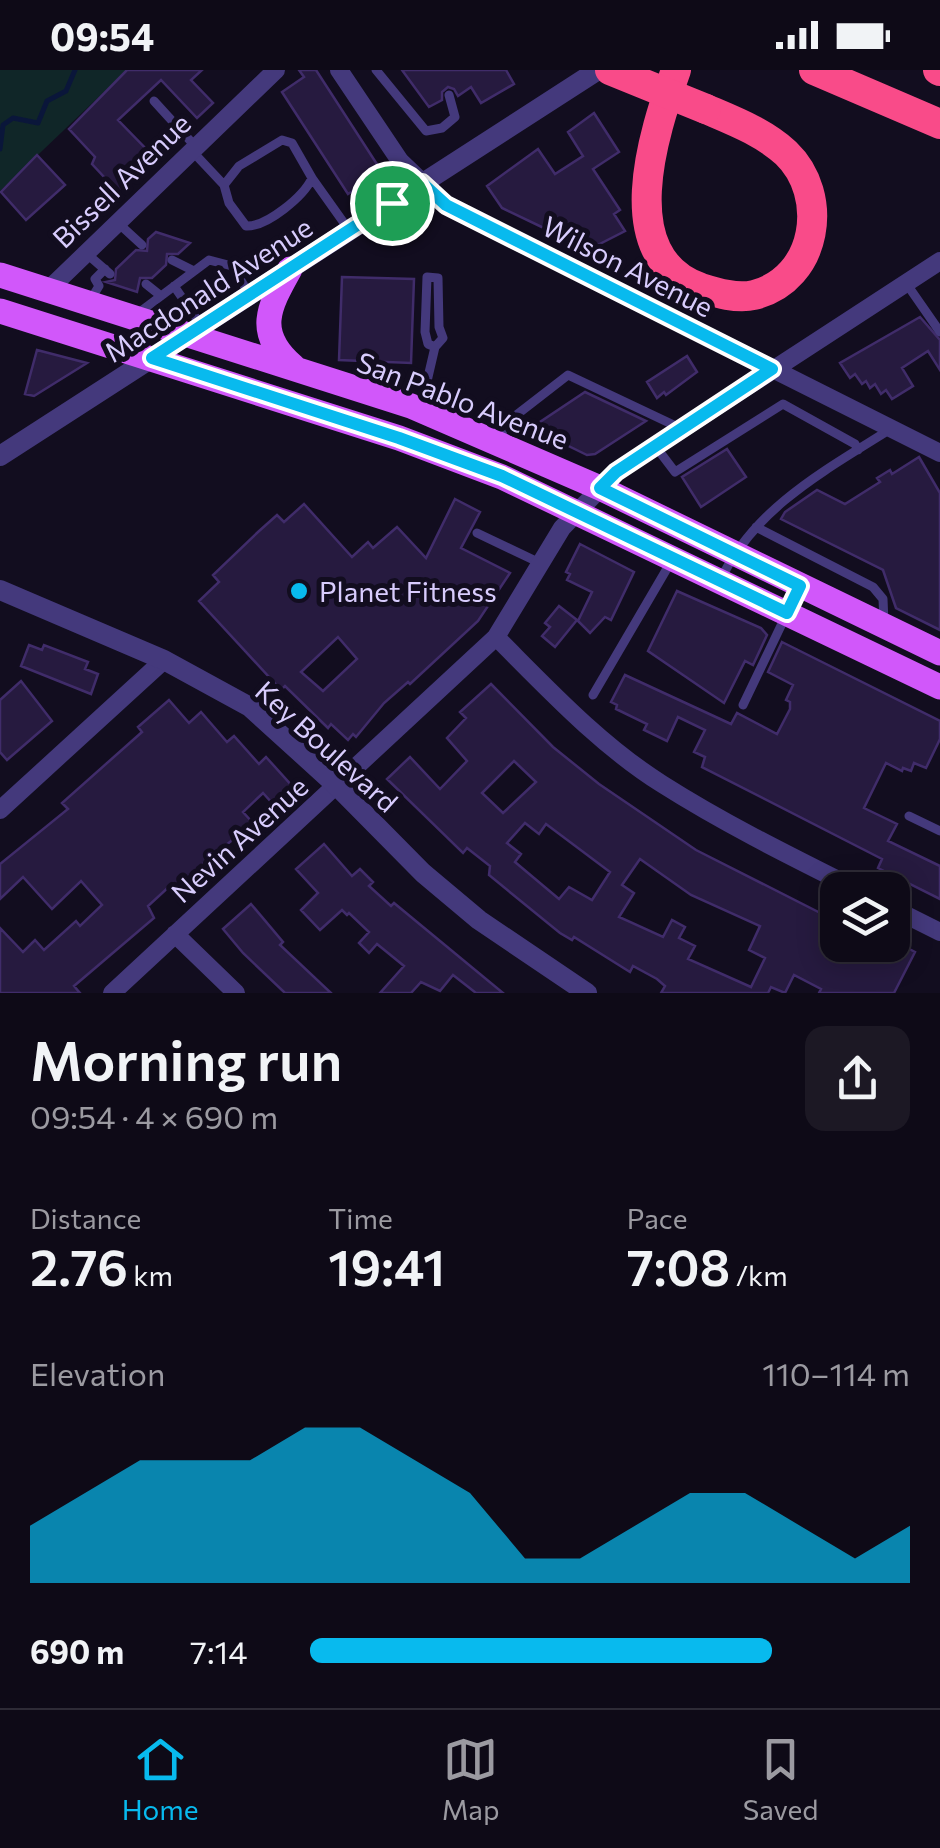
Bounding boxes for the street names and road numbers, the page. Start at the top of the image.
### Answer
street label: Bissell Avenue [45,106,197,254]
street label: Wilson Avenue [537,208,719,324]
street label: Macdonald Avenue [98,209,318,369]
street label: San Pablo Avenue [352,344,574,456]
street label: Key Boulevard [249,673,405,819]
street label: Nevin Avenue [164,769,314,909]

